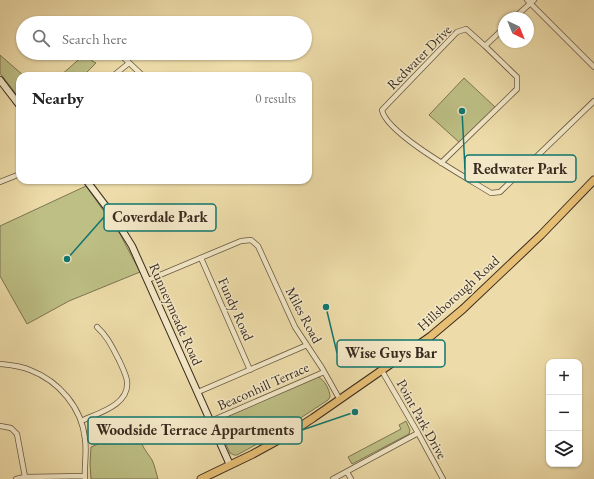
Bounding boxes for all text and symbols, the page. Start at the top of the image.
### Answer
north arrow [498,12,534,48]
search box [16,16,312,60]
street label: Redwater Drive [383,20,456,93]
icon: search [30,27,52,49]
text: Search here [62,29,127,48]
text: Nearby [32,87,84,109]
text: 0 results [255,90,296,107]
callout: Redwater Park [465,155,576,182]
text: Redwater Park [473,159,568,178]
callout: Coverdale Park [104,204,216,231]
text: Coverdale Park [112,207,209,226]
street label: Hillsborough Road [413,251,504,335]
street label: Runneymeade Road [145,260,207,369]
street label: Fundy Road [214,275,258,344]
street label: Miles Road [282,284,327,347]
callout: Wise Guys Bar [337,340,445,367]
text: Wise Guys Bar [345,343,438,362]
street label: Beaconhill Terrace [214,358,312,414]
map controls [546,359,582,467]
button: + [546,359,582,395]
street label: Point Park Drive [393,376,452,463]
button: − [546,395,582,431]
callout: Woodside Terrace Appartments [88,417,302,444]
text: Woodside Terrace Appartments [96,420,294,439]
button: layers [546,431,582,467]

